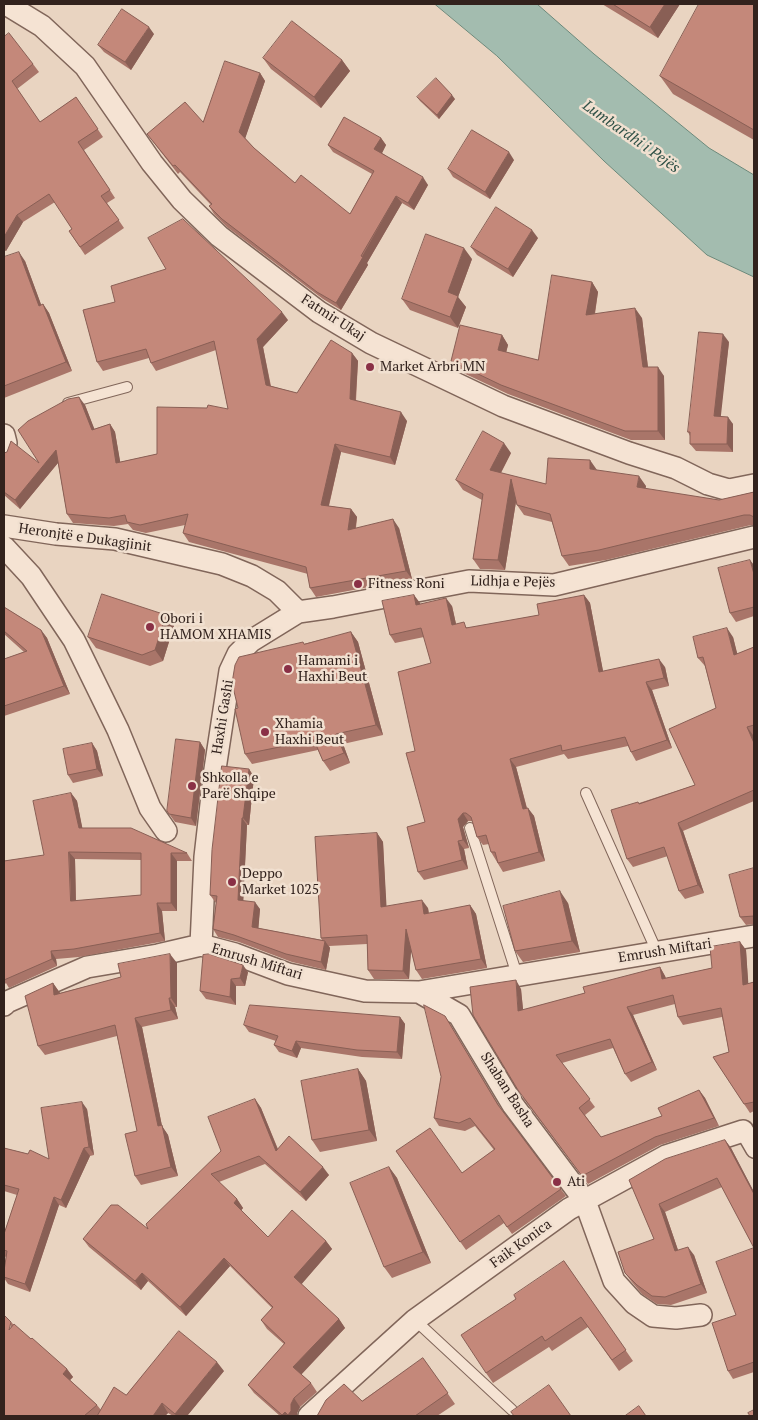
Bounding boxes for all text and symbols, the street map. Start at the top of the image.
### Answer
water label: Lumbardhi i Pejës [579,97,683,177]
street label: Fatmir Ukaj [298,291,368,345]
place label: Market Arbri MN [380,359,485,375]
marker: Market Arbri MN [364,361,376,373]
street label: Heronjtë e Dukagjinit [17,520,153,556]
street label: Lidhja e Pejës [470,573,556,591]
place label: Fitness Roni [368,576,445,592]
marker: Fitness Roni [352,578,364,590]
place label: Obori i HAMOM XHAMIS [160,611,271,644]
marker: Obori i HAMOM XHAMIS [144,621,156,633]
place label: Hamami i Haxhi Beut [298,653,367,686]
marker: Hamami i Haxhi Beut [282,663,294,675]
street label: Haxhi Gashi [209,678,237,756]
place label: Xhamia Haxhi Beut [275,716,344,749]
marker: Xhamia Haxhi Beut [259,726,271,738]
place label: Shkolla e Parë Shqipe [202,770,276,802]
marker: Shkolla e Parë Shqipe [186,780,198,792]
place label: Deppo Market 1025 [242,866,319,899]
marker: Deppo Market 1025 [226,876,238,888]
street label: Emrush Miftari [617,935,713,967]
street label: Emrush Miftari [210,940,304,984]
street label: Shaban Basha [476,1049,538,1131]
place label: Ati [567,1174,585,1190]
marker: Ati [551,1176,563,1188]
street label: Faik Konica [487,1216,555,1272]

